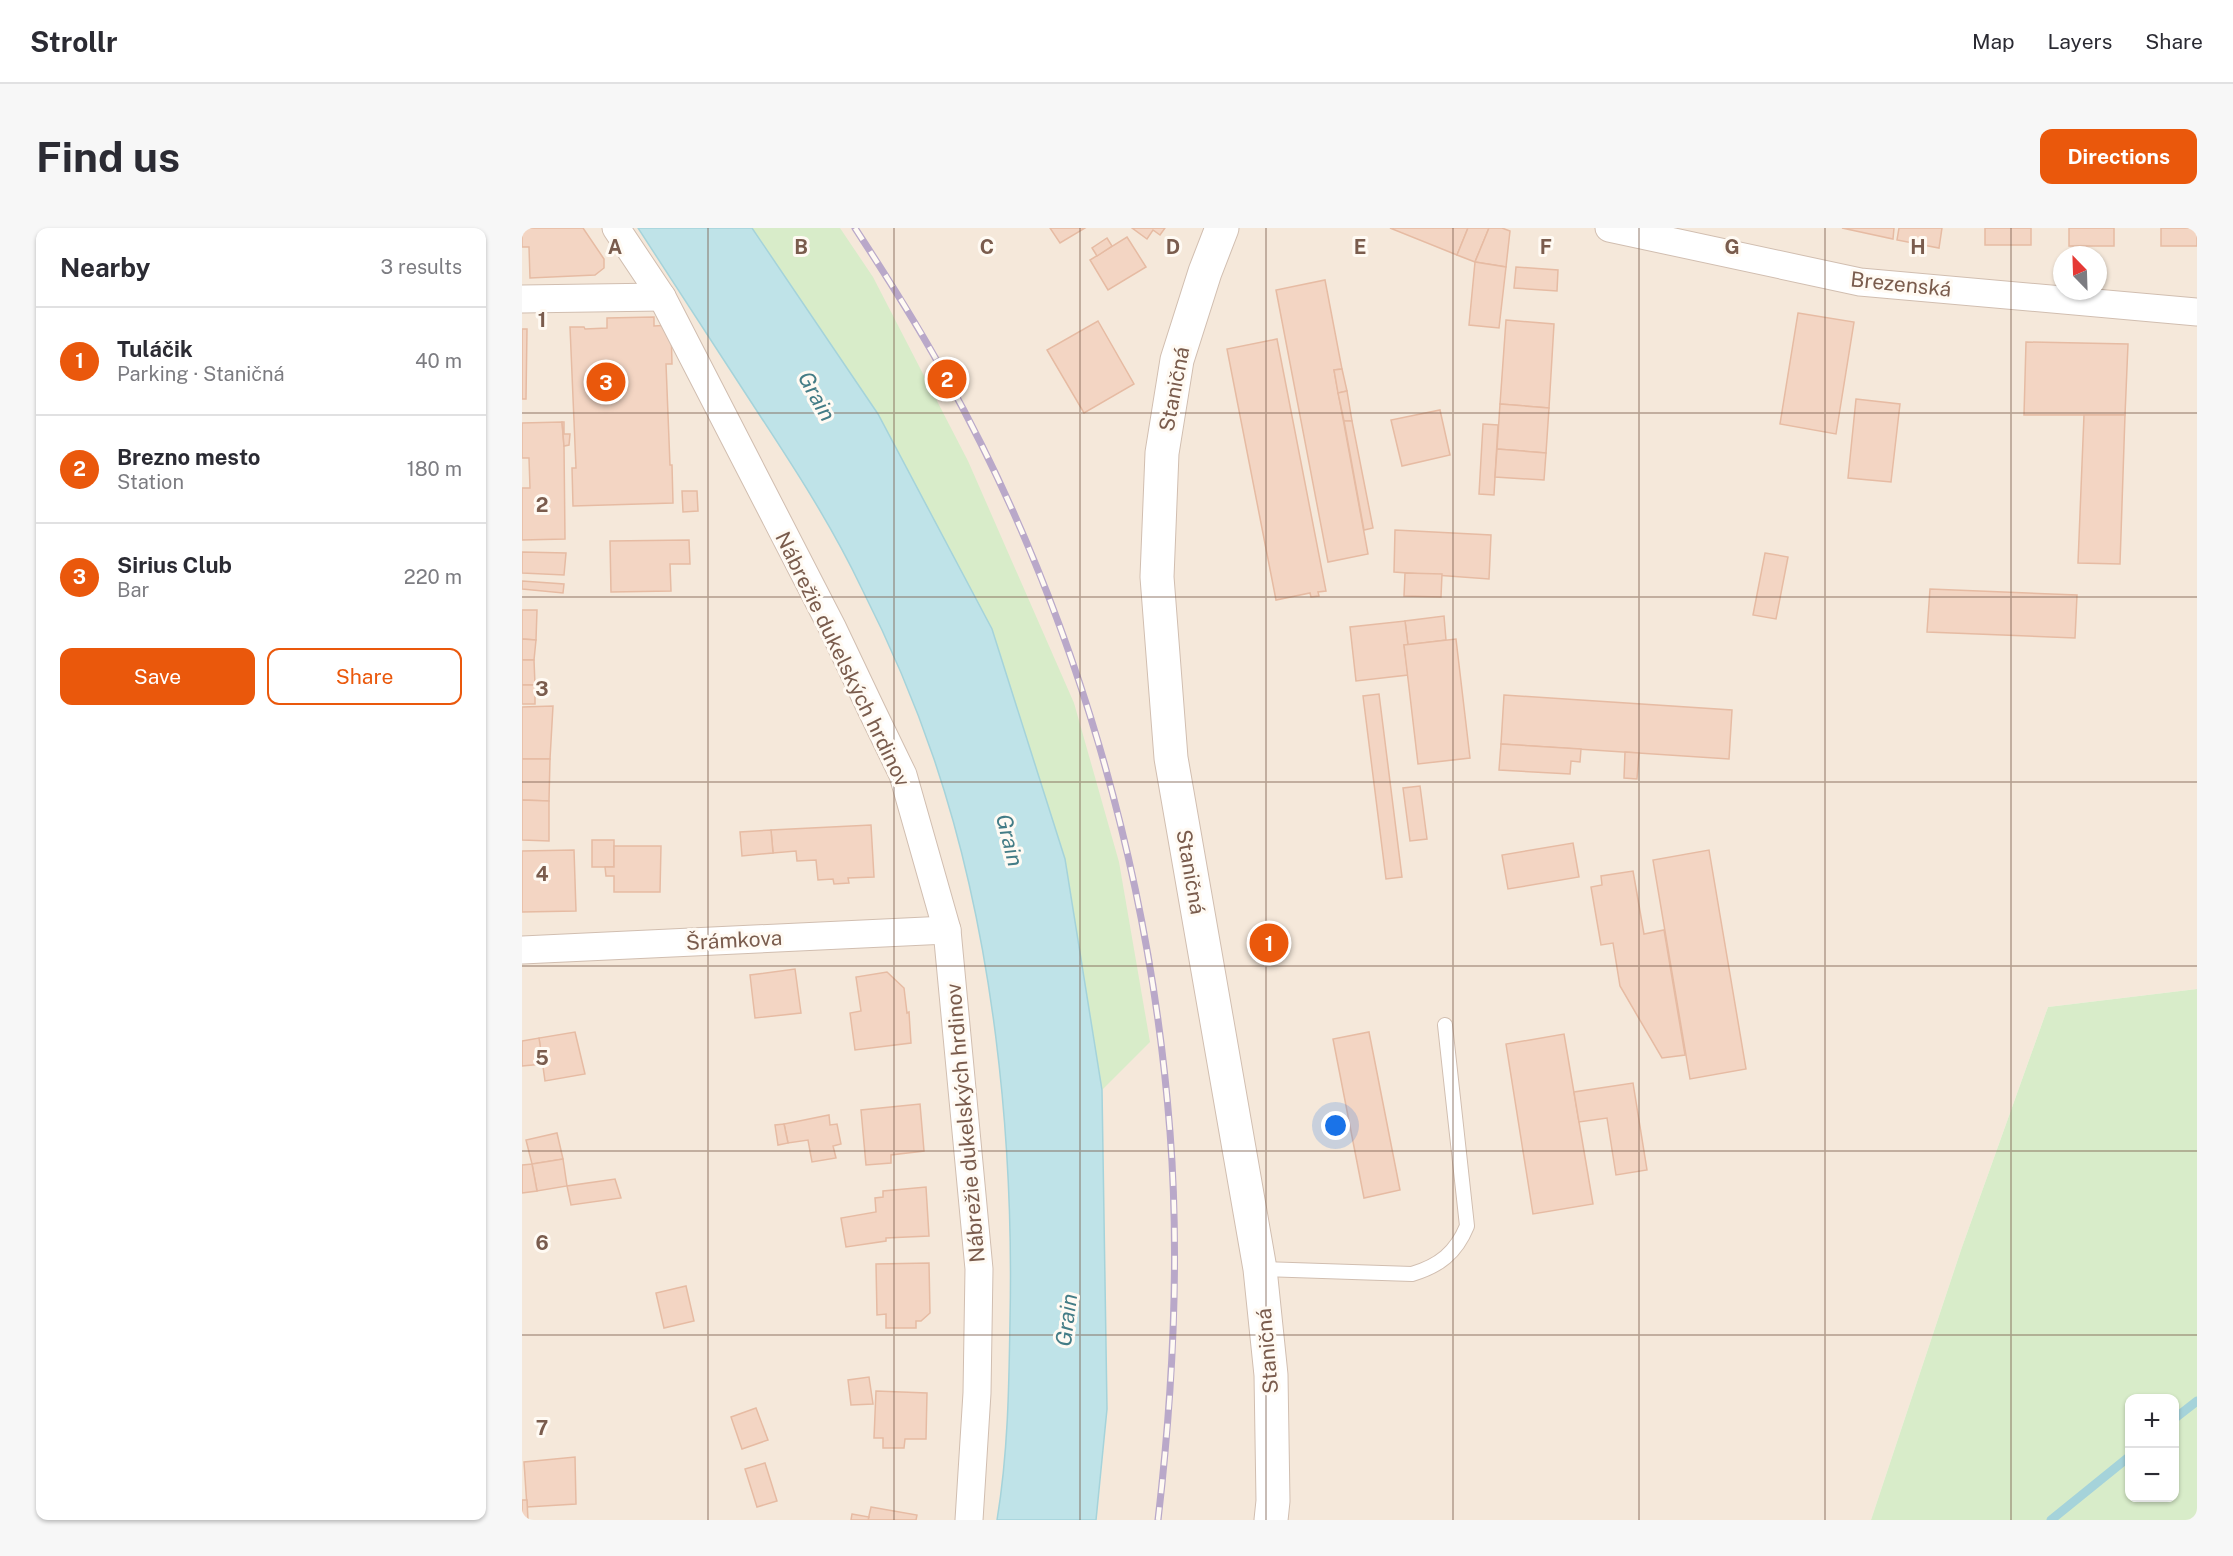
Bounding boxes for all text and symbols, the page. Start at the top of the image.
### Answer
text: Strollr [30,25,118,58]
text: Map [1972,29,2015,54]
text: Layers [2048,29,2112,54]
text: Share [2145,29,2203,54]
button: Directions [2040,129,2197,184]
text: Find us [36,132,180,181]
text: A [608,235,622,259]
text: B [794,235,808,259]
text: C [980,235,994,259]
text: D [1166,235,1180,259]
text: E [1354,235,1366,259]
text: F [1540,235,1552,259]
text: G [1724,235,1740,259]
text: H [1910,235,1926,259]
north arrow [2053,246,2107,300]
text: Nearby [60,252,150,283]
text: 3 results [381,255,462,279]
street label: Brezenská [1849,266,1953,302]
text: 1 [538,308,546,332]
text: Tuláčik [117,336,193,362]
street label: Staničná [1154,345,1194,433]
text: 1 [75,349,84,373]
text: 40 m [415,349,462,373]
pin: 2 [928,356,966,402]
pin: 3 [586,360,626,404]
text: Parking · Staničná [117,362,285,386]
water label: Grain [793,367,841,425]
text: Brezno mesto [117,444,260,470]
text: 2 [73,457,86,481]
text: 180 m [407,457,462,481]
text: Station [117,470,184,494]
text: 2 [536,493,548,517]
street label: Nábrežie dukelských hrdinov [770,528,916,791]
text: Sirius Club [117,552,232,578]
text: 3 [73,565,86,589]
text: 220 m [404,565,462,589]
text: Bar [117,578,149,602]
button: Save [60,648,255,705]
button: Share [267,648,462,705]
text: 3 [535,677,549,701]
water label: Grain [991,811,1029,869]
street label: Staničná [1171,828,1211,916]
text: 4 [535,862,549,886]
pin: 1 [1250,920,1288,966]
street label: Šrámkova [685,925,783,955]
street label: Nábrežie dukelských hrdinov [940,982,990,1264]
text: 5 [535,1046,549,1070]
your location [1321,1111,1350,1140]
text: 6 [535,1231,549,1255]
water label: Grain [1050,1292,1082,1348]
street label: Staničná [1251,1307,1283,1395]
map controls [2125,1394,2179,1502]
button: + [2125,1394,2179,1448]
text: 7 [536,1416,548,1440]
button: − [2125,1448,2179,1502]

